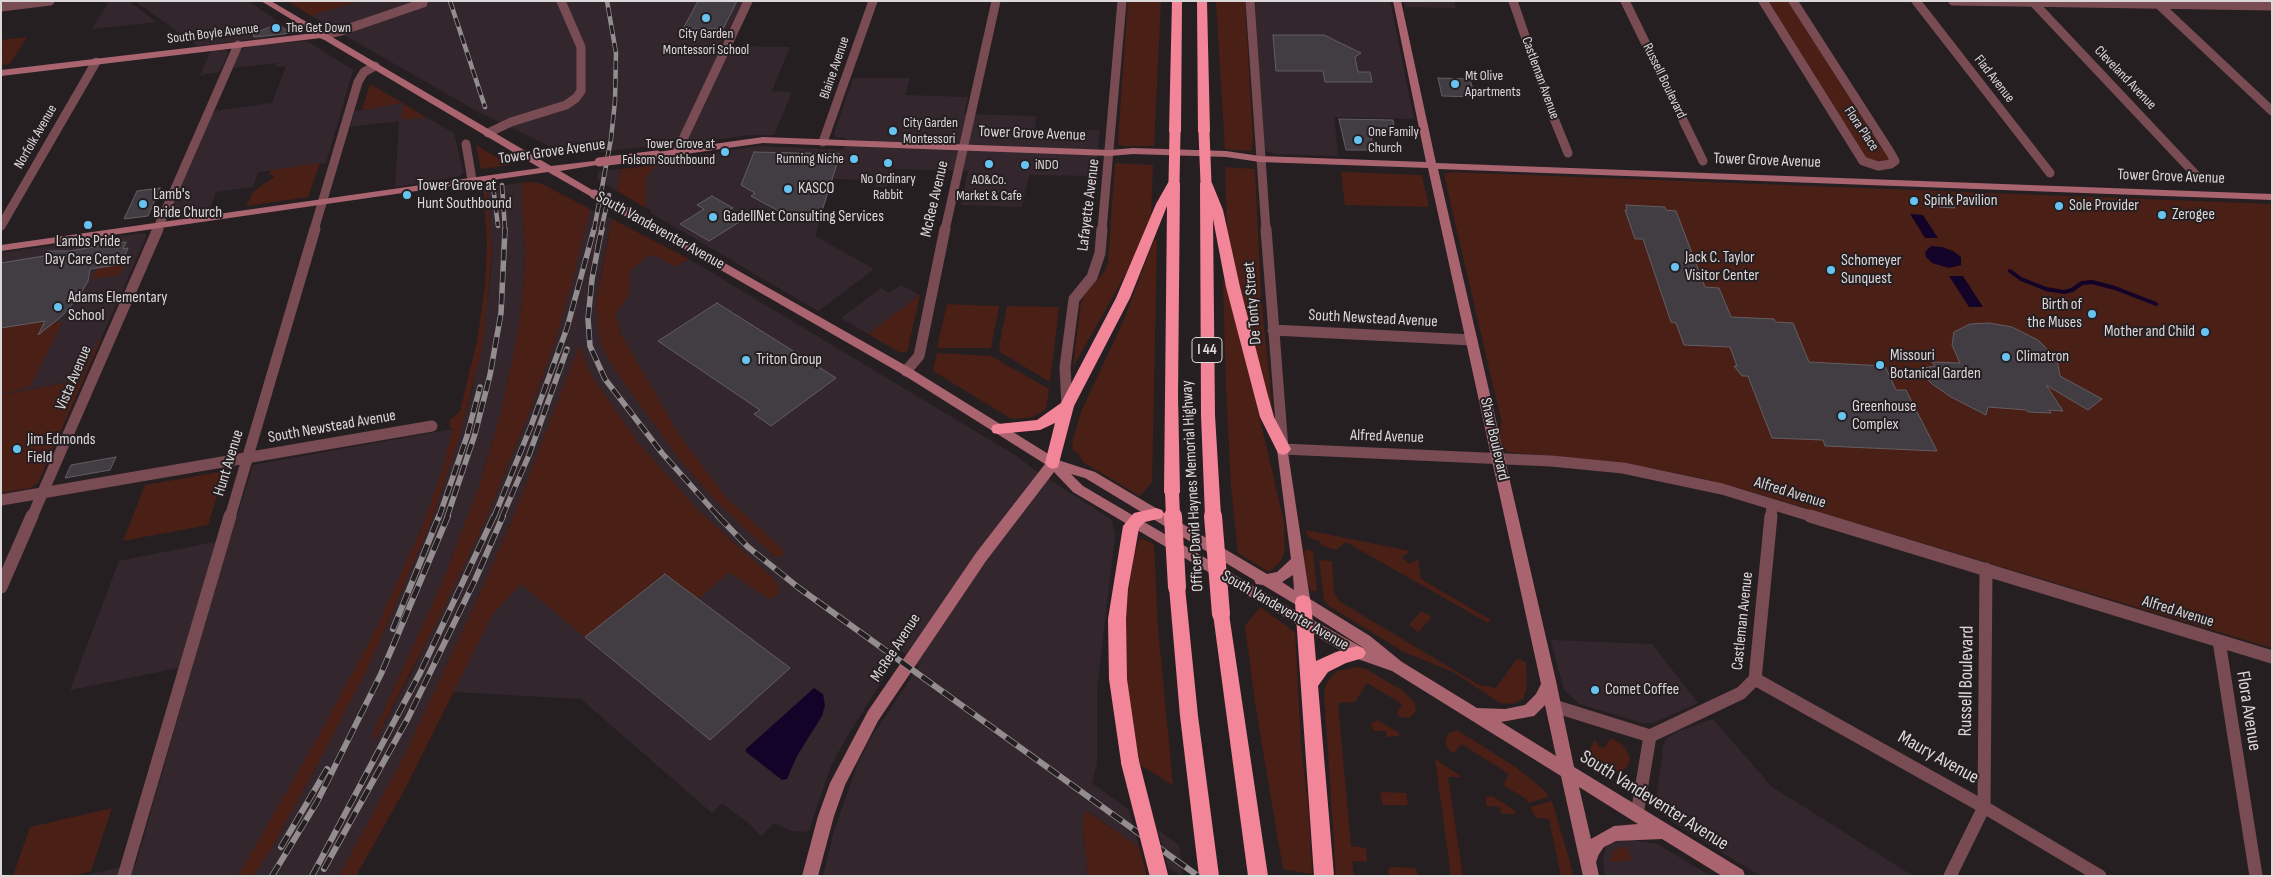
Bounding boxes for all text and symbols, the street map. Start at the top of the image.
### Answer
marker: City Garden Montessori School [700,12,712,24]
street label: South Boyle Avenue [166,20,260,48]
place label: The Get Down [286,20,351,36]
marker: The Get Down [270,22,282,34]
place label: City Garden Montessori School [663,26,749,58]
street label: Blaine Avenue [816,35,854,101]
street label: Castleman Avenue [1517,35,1563,121]
street label: Russell Boulevard [1639,41,1689,121]
street label: Cleveland Avenue [2090,43,2160,113]
street label: Flad Avenue [1970,52,2018,106]
place label: Mt Olive Apartments [1465,68,1521,100]
marker: Mt Olive Apartments [1449,78,1461,90]
street label: Norfolk Avenue [11,102,61,172]
street label: Flora Place [1840,103,1882,155]
place label: City Garden Montessori [903,115,958,148]
street label: Tower Grove Avenue [978,123,1086,145]
place label: One Family Church [1368,124,1419,156]
marker: City Garden Montessori [887,125,899,137]
marker: One Family Church [1352,134,1364,146]
street label: Tower Grove Avenue [497,135,607,169]
place label: Tower Grove at Folsom Southbound [622,136,715,168]
marker: Tower Grove at Folsom Southbound [719,146,731,158]
street label: Tower Grove Avenue [1713,150,1821,172]
place label: Running Niche [776,151,844,167]
marker: Running Niche [848,153,860,165]
marker: No Ordinary Rabbit [882,157,894,169]
place label: iNDO [1035,157,1059,173]
marker: AO&Co. Market & Cafe [983,158,995,170]
street label: Lafayette Avenue [1074,158,1104,252]
street label: McRee Avenue [917,159,953,239]
marker: iNDO [1019,159,1031,171]
street label: Tower Grove Avenue [2117,166,2225,188]
place label: No Ordinary Rabbit [860,171,916,203]
place label: AO&Co. Market & Cafe [956,172,1022,204]
place label: Tower Grove at Hunt Southbound [417,176,512,214]
place label: KASCO [798,179,834,199]
marker: KASCO [782,183,794,195]
place label: Lamb's Bride Church [153,185,222,223]
street label: South Vandeventer Avenue [592,188,728,274]
marker: Tower Grove at Hunt Southbound [401,189,413,201]
place label: Spink Pavilion [1924,191,1997,211]
marker: Spink Pavilion [1908,195,1920,207]
place label: Sole Provider [2069,196,2139,216]
marker: Lamb's Bride Church [137,198,149,210]
marker: Sole Provider [2053,200,2065,212]
place label: Zerogee [2172,205,2215,225]
place label: GadellNet Consulting Services [723,207,884,227]
marker: Zerogee [2156,209,2168,221]
marker: GadellNet Consulting Services [707,211,719,223]
marker: Lambs Pride Day Care Center [82,219,94,231]
place label: Lambs Pride Day Care Center [45,232,131,270]
place label: Jack C. Taylor Visitor Center [1685,248,1759,286]
place label: Schomeyer Sunquest [1841,251,1901,289]
street label: De Tonty Street [1240,261,1266,345]
marker: Jack C. Taylor Visitor Center [1669,261,1681,273]
marker: Schomeyer Sunquest [1825,264,1837,276]
place label: Adams Elementary School [68,288,168,326]
place label: Birth of the Muses [2027,295,2082,333]
marker: Adams Elementary School [52,301,64,313]
street label: South Newstead Avenue [1308,306,1438,332]
marker: Birth of the Muses [2086,308,2098,320]
place label: Mother and Child [2104,322,2195,342]
marker: Mother and Child [2199,326,2211,338]
road number: I 44 [1192,338,1222,362]
street label: Vista Avenue [52,343,96,413]
place label: Missouri Botanical Garden [1890,346,1981,384]
place label: Climatron [2016,347,2069,367]
place label: Triton Group [756,350,822,370]
marker: Climatron [2000,351,2012,363]
marker: Triton Group [740,354,752,366]
marker: Missouri Botanical Garden [1874,359,1886,371]
street label: Officer David Haynes Memorial Highway [1178,380,1208,592]
street label: Shaw Boulevard [1475,396,1513,482]
place label: Greenhouse Complex [1852,397,1916,435]
street label: South Newstead Avenue [267,406,397,448]
marker: Greenhouse Complex [1836,410,1848,422]
street label: Alfred Avenue [1350,426,1424,448]
street label: Hunt Avenue [210,428,248,498]
place label: Jim Edmonds Field [27,430,95,468]
marker: Jim Edmonds Field [11,443,23,455]
street label: Alfred Avenue [1752,473,1828,513]
street label: South Vandeventer Avenue [1218,567,1352,655]
street label: Castleman Avenue [1728,571,1758,671]
street label: Alfred Avenue [2140,592,2216,632]
street label: McRee Avenue [867,610,925,686]
street label: Russell Boulevard [1955,625,1979,737]
street label: Flora Avenue [2230,669,2266,753]
place label: Comet Coffee [1605,680,1679,700]
marker: Comet Coffee [1589,684,1601,696]
street label: Maury Avenue [1894,726,1982,790]
street label: South Vandeventer Avenue [1575,746,1733,856]

